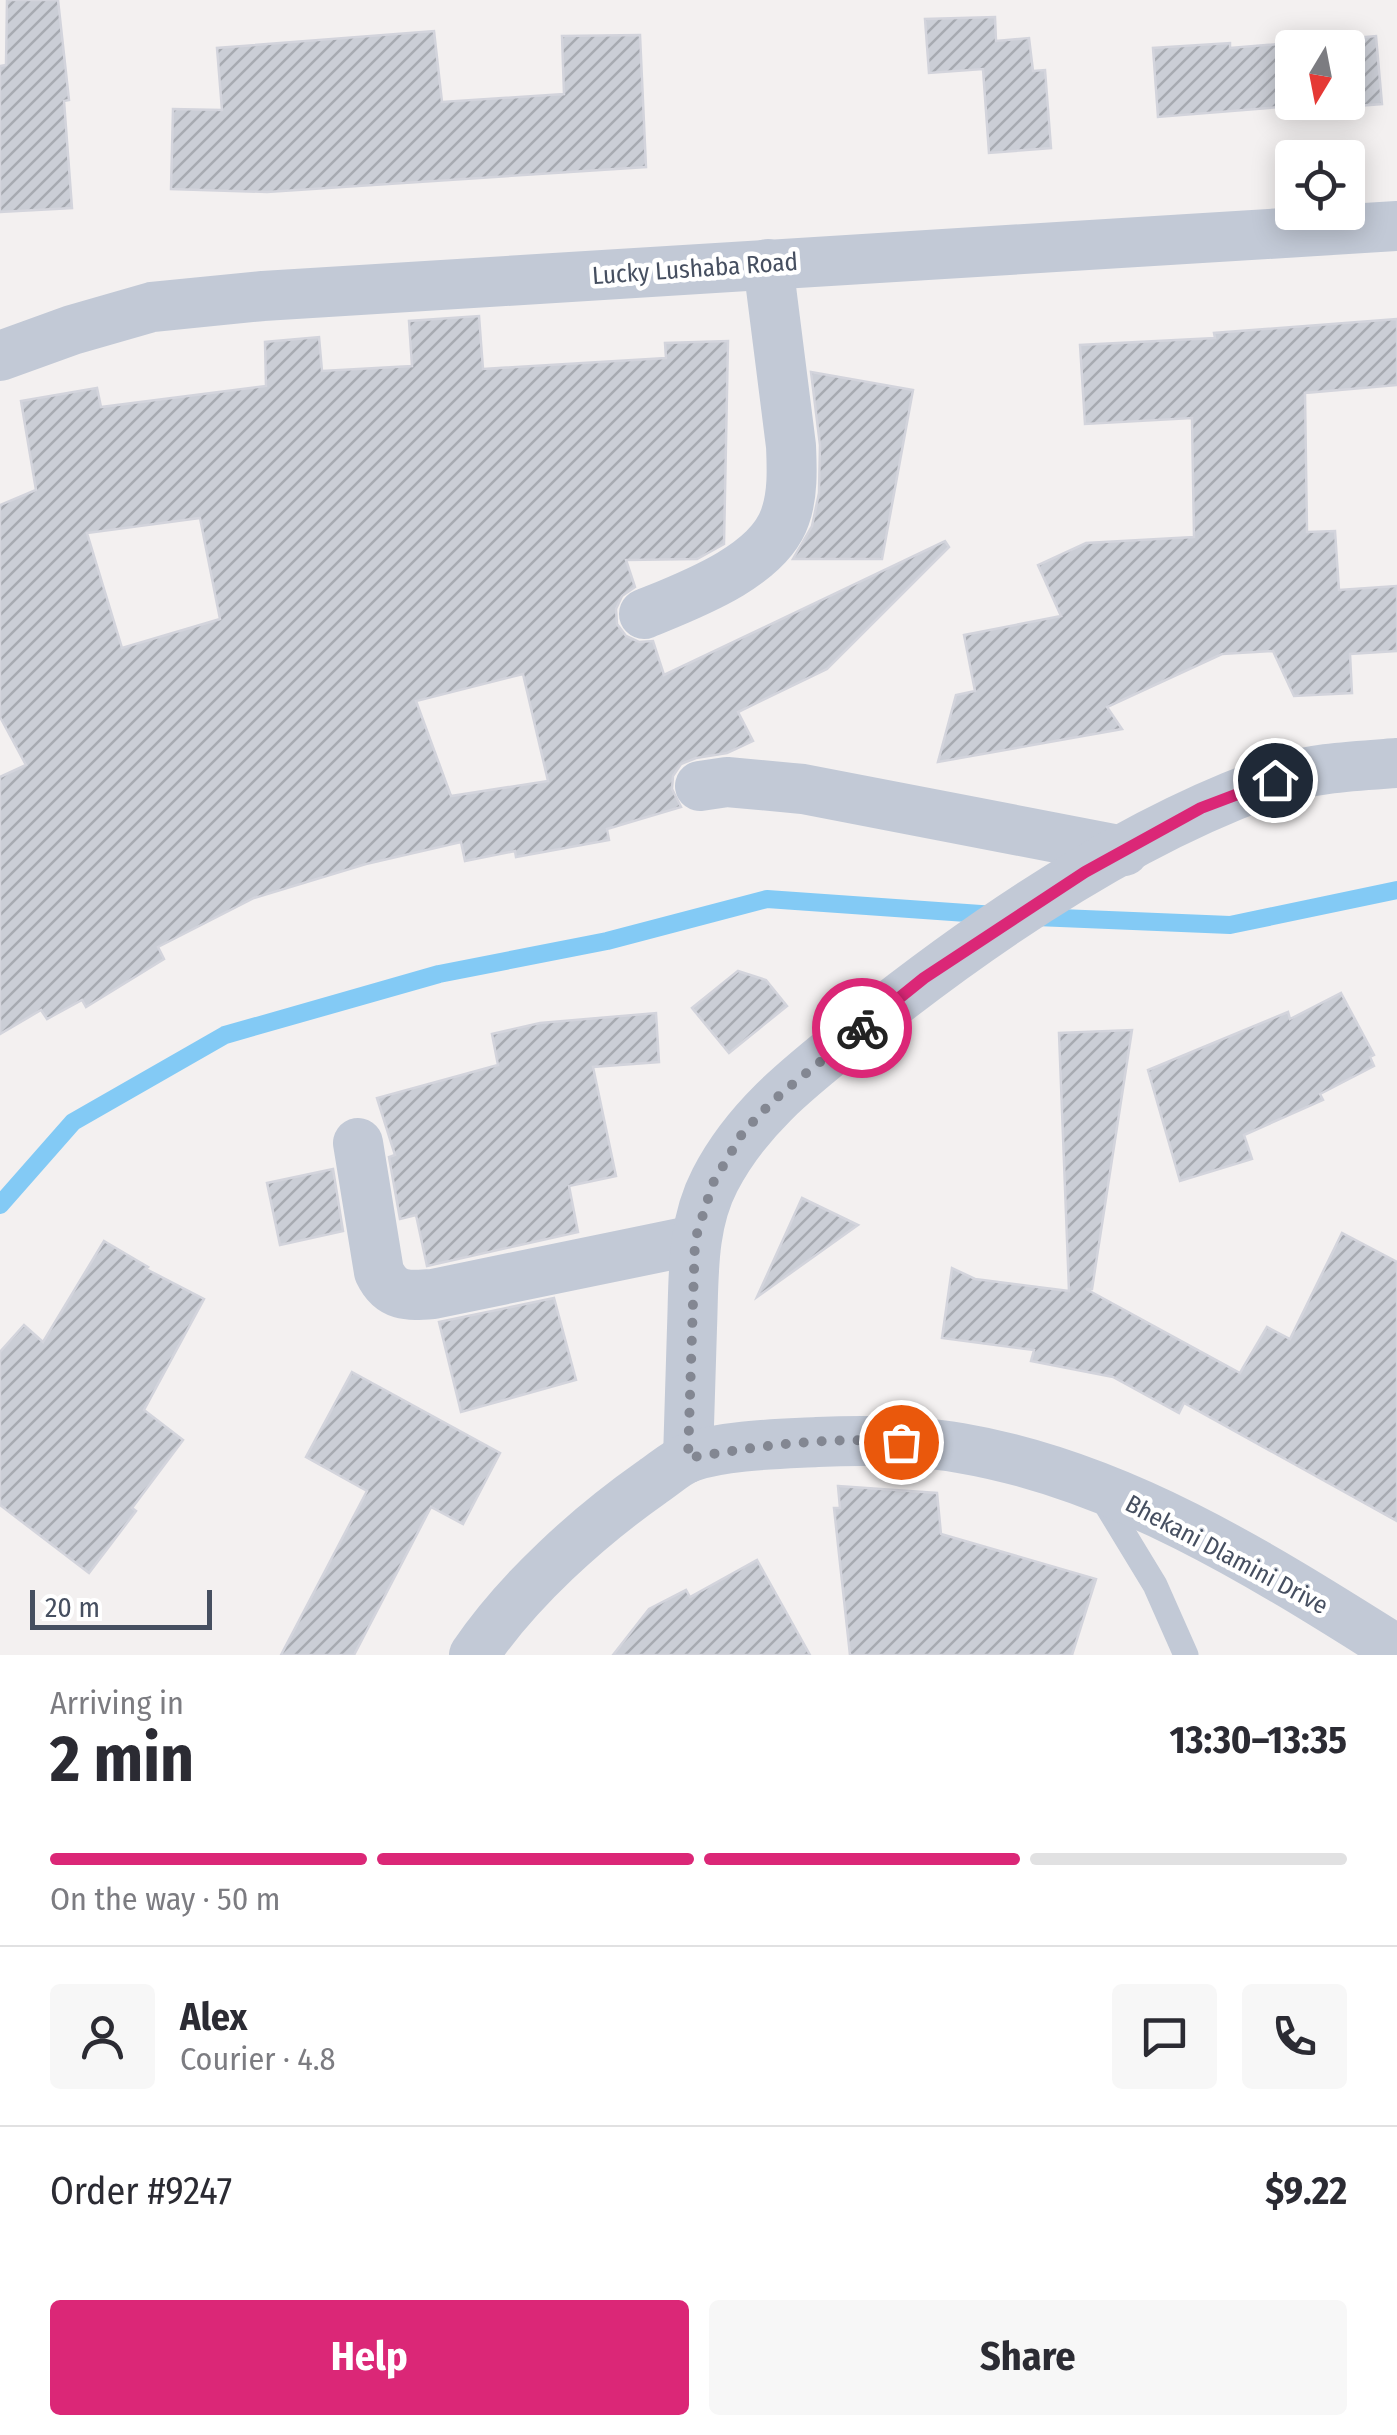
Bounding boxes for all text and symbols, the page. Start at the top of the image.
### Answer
north arrow [1275,30,1365,120]
map controls [1275,30,1365,230]
button: locate [1275,140,1365,230]
street label: Lucky Lushaba Road [591,247,799,291]
pin [1233,738,1318,823]
icon: home [1248,753,1303,808]
courier [812,978,912,1078]
icon: bike [835,1001,890,1056]
pin [859,1400,944,1485]
icon: bag [874,1415,929,1470]
street label: Bhekani Dlamini Drive [1120,1489,1333,1621]
scale bar [30,1585,212,1630]
text: 20 m [45,1591,100,1624]
text: Arriving in [50,1684,184,1722]
text: 13:30–13:35 [1170,1717,1347,1763]
text: 2 min [50,1720,194,1798]
text: On the way · 50 m [50,1880,280,1918]
button: person [50,1984,155,2089]
button: chat [1112,1984,1217,2089]
button: phone [1242,1984,1347,2089]
text: Alex [180,1994,247,2040]
text: Courier · 4.8 [180,2040,336,2078]
text: Order #9247 [50,2168,232,2214]
text: $9.22 [1265,2168,1347,2214]
button: Help [50,2300,689,2415]
button: Share [709,2300,1347,2415]

